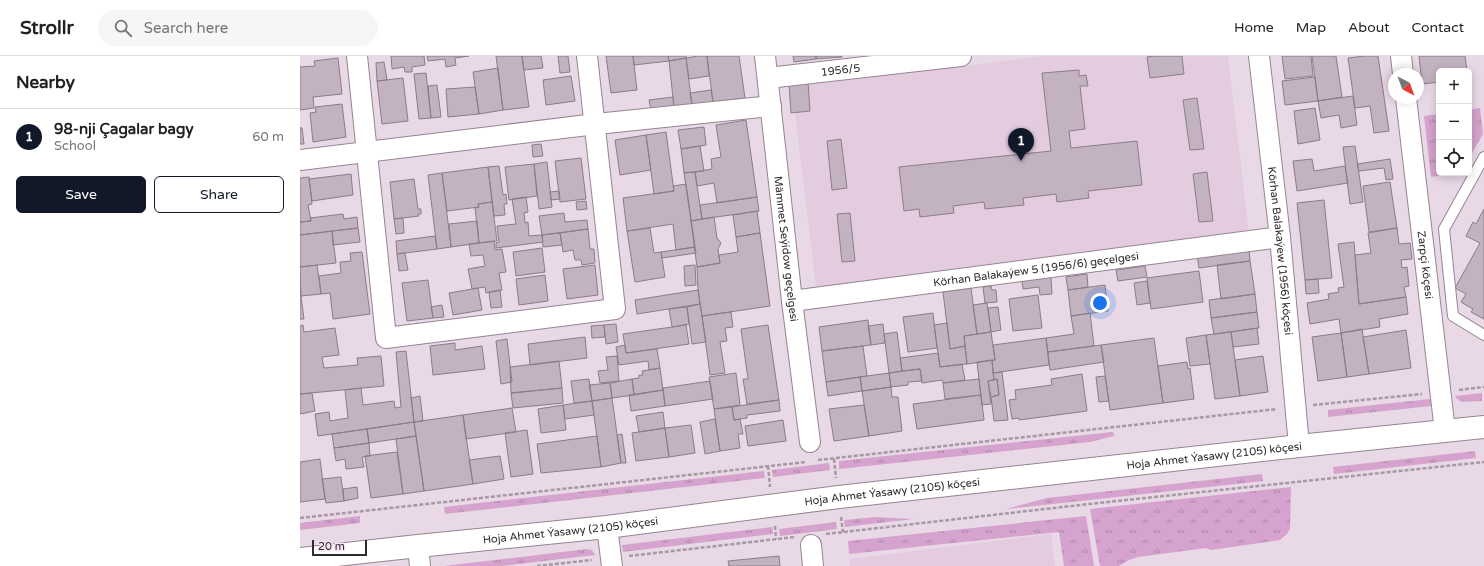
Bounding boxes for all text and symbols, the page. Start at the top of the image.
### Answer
search box [98,10,378,46]
text: Strollr [20,17,74,39]
icon: search [112,17,134,39]
text: Search here [144,19,228,37]
text: Home [1234,19,1274,36]
text: Map [1296,19,1326,36]
text: About [1348,19,1390,36]
text: Contact [1412,19,1464,36]
street label: 1956/5 [820,62,861,79]
north arrow [1388,68,1424,104]
map controls [1436,68,1472,176]
button: + [1436,68,1472,104]
text: Nearby [16,72,75,93]
button: − [1436,104,1472,140]
text: 98-nji Çagalar bagy [54,120,194,138]
pin: 1 [1008,128,1034,161]
text: 1 [25,129,33,145]
text: 60 m [252,129,284,145]
text: School [54,138,96,154]
button: locate [1436,140,1472,176]
street label: Körhan Balakaýew (1956) köçesi [1265,166,1295,336]
street label: Mämmet Seýidow geçelgesi [771,175,801,322]
button: Save [16,176,146,213]
button: Share [154,176,284,213]
street label: Zarpçi köçesi [1415,230,1435,300]
street label: Körhan Balakaýew 5 (1956/6) geçelgesi [932,250,1140,289]
your location [1090,293,1110,313]
street label: Hoja Ahmet Ýasawy (2105) köçesi [1126,440,1302,472]
street label: Hoja Ahmet Ýasawy (2105) köçesi [804,475,980,508]
street label: Hoja Ahmet Ýasawy (2105) köçesi [482,514,659,546]
scale bar [312,538,367,557]
text: 20 m [318,540,345,553]

